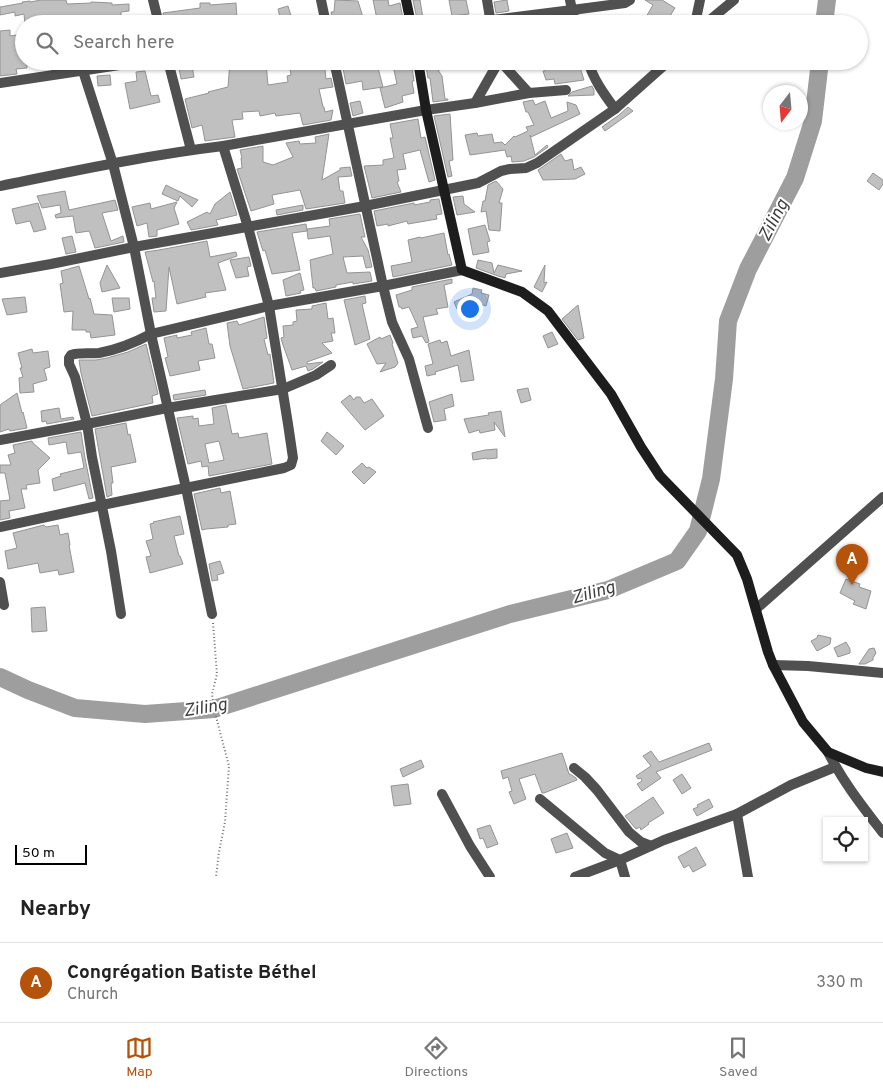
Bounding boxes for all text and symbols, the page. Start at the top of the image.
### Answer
search box [15,15,868,70]
icon: search [33,29,61,57]
text: Search here [73,31,175,55]
north arrow [763,85,808,130]
water label: Ziling [754,196,795,246]
your location [457,296,483,322]
pin: A [836,544,868,585]
water label: Ziling [569,576,618,611]
water label: Ziling [182,694,229,723]
map controls [823,817,868,862]
button: locate [823,817,868,862]
scale bar [15,842,88,865]
text: 50 m [22,845,55,862]
text: Nearby [20,896,91,923]
text: Congrégation Batiste Béthel [67,961,316,985]
text: A [30,973,42,993]
text: 330 m [816,973,863,993]
text: Church [67,985,118,1005]
tab: Map [125,1034,153,1081]
tab: Directions [404,1034,468,1081]
tab: Saved [719,1034,758,1081]

